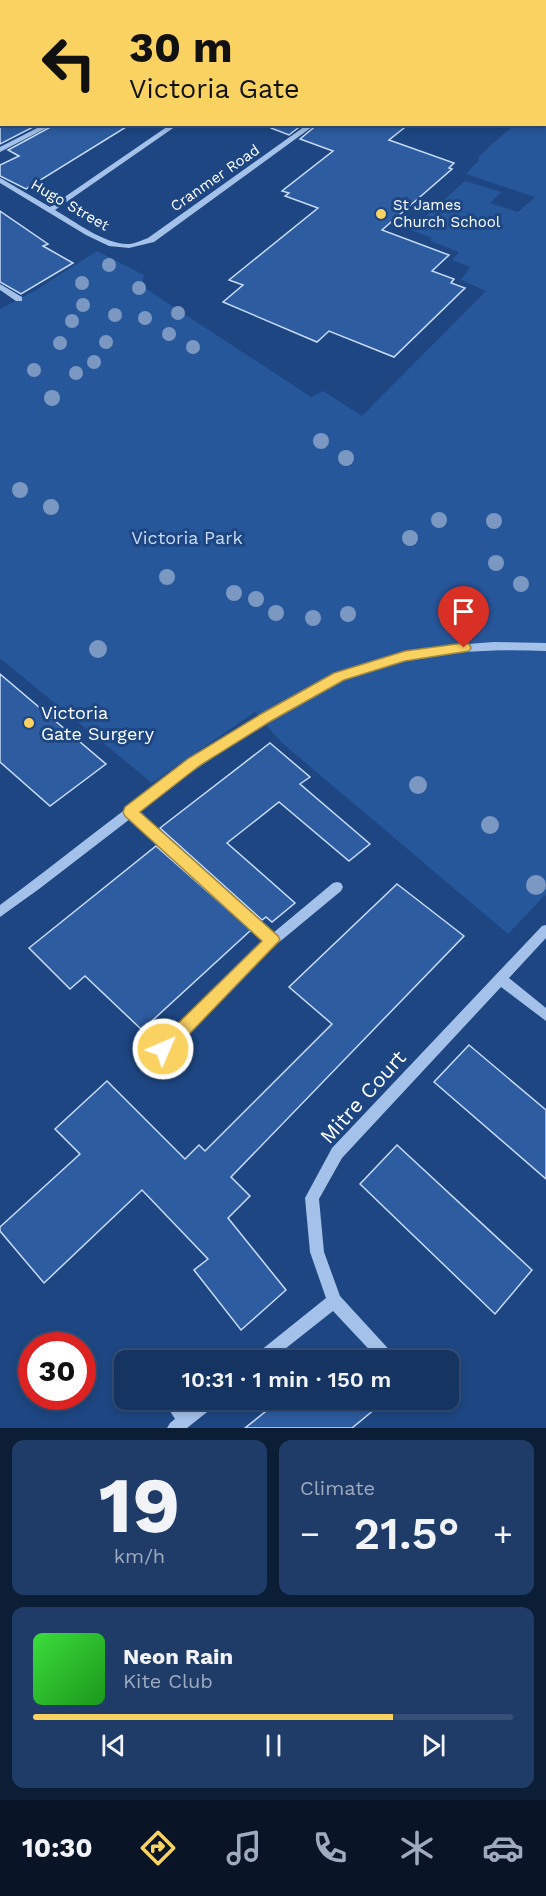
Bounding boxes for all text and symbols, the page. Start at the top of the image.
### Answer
text: 30 m [129,23,233,72]
icon: left [30,24,108,102]
text: Victoria Gate [129,73,300,105]
street label: Cranmer Road [167,141,263,215]
street label: Hugo Street [28,175,113,235]
place label: St James Church School [393,196,501,231]
marker: St James Church School [374,207,388,221]
park label: Victoria Park [131,527,243,548]
pin [438,586,489,648]
icon: arrive [447,595,480,628]
place label: Victoria Gate Surgery [41,702,155,744]
marker: Victoria Gate Surgery [22,716,36,730]
position arrow [131,1017,195,1081]
street label: Mitre Court [314,1045,411,1148]
speed limit sign: 30 [18,1332,96,1410]
text: 10:31 · 1 min · 150 m [182,1367,391,1392]
text: 19 [99,1459,180,1551]
text: Climate [300,1476,375,1500]
text: 21.5° [354,1507,459,1560]
text: − [300,1514,320,1553]
text: + [493,1514,513,1553]
text: km/h [114,1544,165,1568]
text: Neon Rain [123,1644,233,1669]
text: Kite Club [123,1669,213,1693]
icon: previous [97,1729,130,1762]
icon: pause [257,1729,290,1762]
icon: next [417,1729,450,1762]
icon: directions [137,1827,179,1869]
icon: music [223,1827,265,1869]
icon: phone [309,1827,351,1869]
icon: climate [396,1827,438,1869]
icon: car [482,1827,524,1869]
text: 10:30 [22,1832,93,1864]

